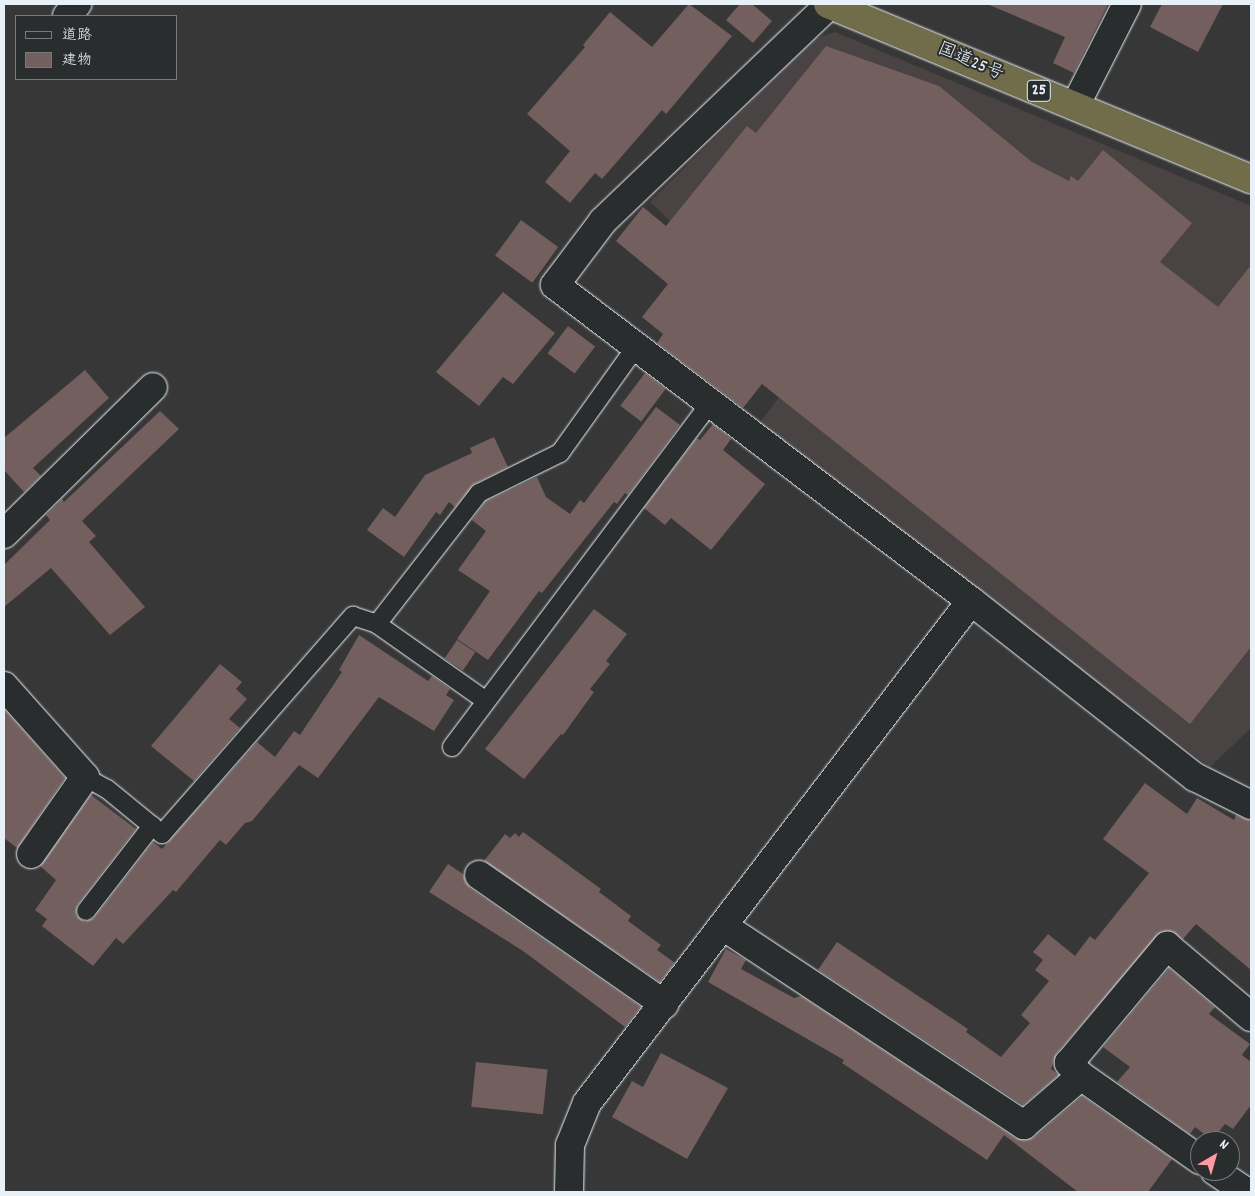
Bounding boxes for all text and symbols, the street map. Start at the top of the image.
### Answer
legend [15,15,178,80]
text: 道路 [62,25,92,47]
street label: 国道25号 [933,39,1007,87]
text: 建物 [62,50,92,72]
road number: 25 [1026,78,1052,104]
north arrow [1190,1131,1240,1181]
text: N [1215,1135,1232,1155]

